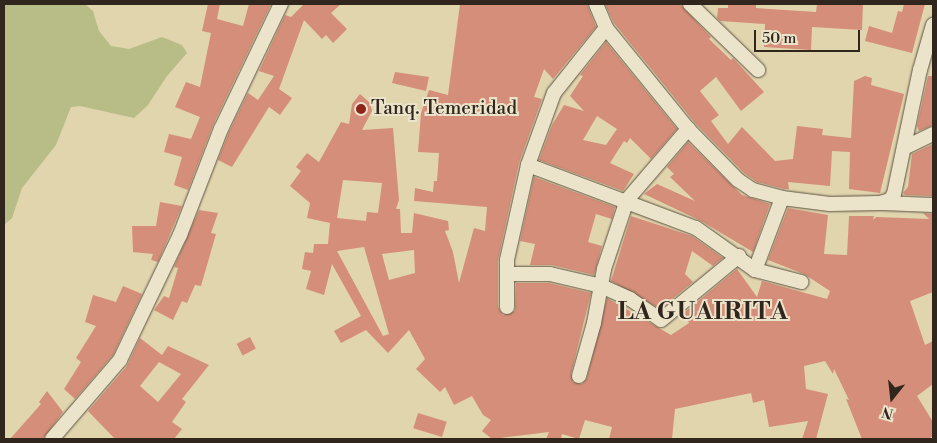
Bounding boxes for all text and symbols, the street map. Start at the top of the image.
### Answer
scale bar [757,20,863,52]
text: 50 m [762,29,796,48]
place label: Tanq. Temeridad [371,98,517,120]
marker: Tanq. Temeridad [355,103,367,115]
district label: LA GUAIRITA [616,299,790,327]
north arrow [867,373,917,423]
text: N [880,402,896,423]

